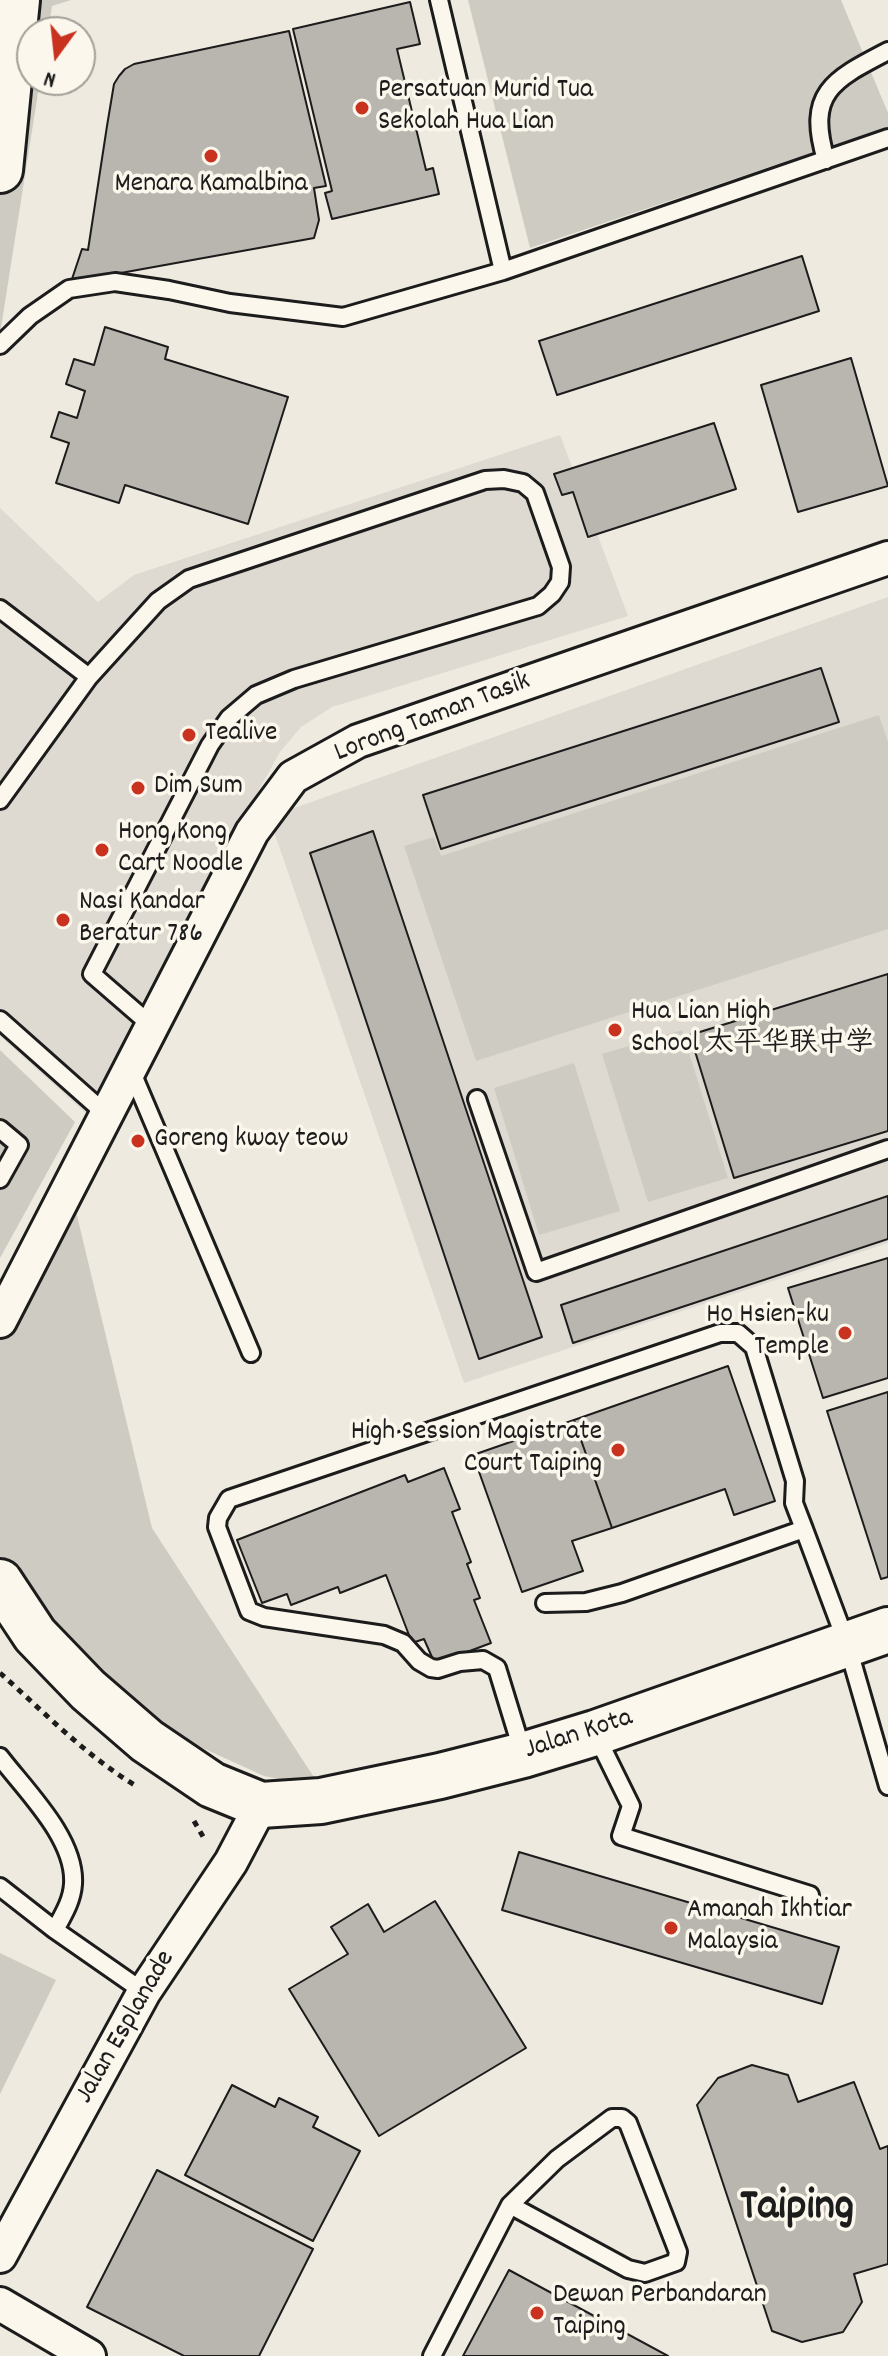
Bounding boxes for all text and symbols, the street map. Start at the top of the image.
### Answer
north arrow [16,16,96,96]
text: N [41,61,59,94]
place label: Persatuan Murid Tua Sekolah Hua Lian [378,75,593,141]
marker: Persatuan Murid Tua Sekolah Hua Lian [353,99,371,117]
marker: Menara Kamalbina [202,147,220,165]
place label: Menara Kamalbina [114,169,308,203]
street label: Lorong Taman Tasik [330,666,536,772]
place label: Tealive [205,718,277,752]
marker: Tealive [180,726,198,744]
place label: Dim Sum [154,771,243,805]
marker: Dim Sum [129,779,147,797]
place label: Hong Kong Cart Noodle [118,817,243,883]
marker: Hong Kong Cart Noodle [93,841,111,859]
place label: Nasi Kandar Beratur 786 [79,887,205,953]
marker: Nasi Kandar Beratur 786 [54,911,72,929]
place label: Hua Lian High School 太平华联中学 [631,997,873,1063]
marker: Hua Lian High School 太平华联中学 [606,1021,624,1039]
place label: Goreng kway teow [154,1124,348,1158]
marker: Goreng kway teow [129,1132,147,1150]
place label: Ho Hsien-ku Temple [706,1300,829,1366]
marker: Ho Hsien-ku Temple [836,1324,854,1342]
place label: High Session Magistrate Court Taiping [351,1417,602,1483]
marker: High Session Magistrate Court Taiping [609,1441,627,1459]
street label: Jalan Kota [521,1703,637,1769]
place label: Amanah Ikhtiar Malaysia [687,1895,852,1961]
marker: Amanah Ikhtiar Malaysia [662,1919,680,1937]
street label: Jalan Esplanade [70,1945,184,2111]
district label: Taiping [740,2185,854,2237]
place label: Dewan Perbandaran Taiping [553,2280,767,2346]
marker: Dewan Perbandaran Taiping [528,2304,546,2322]

